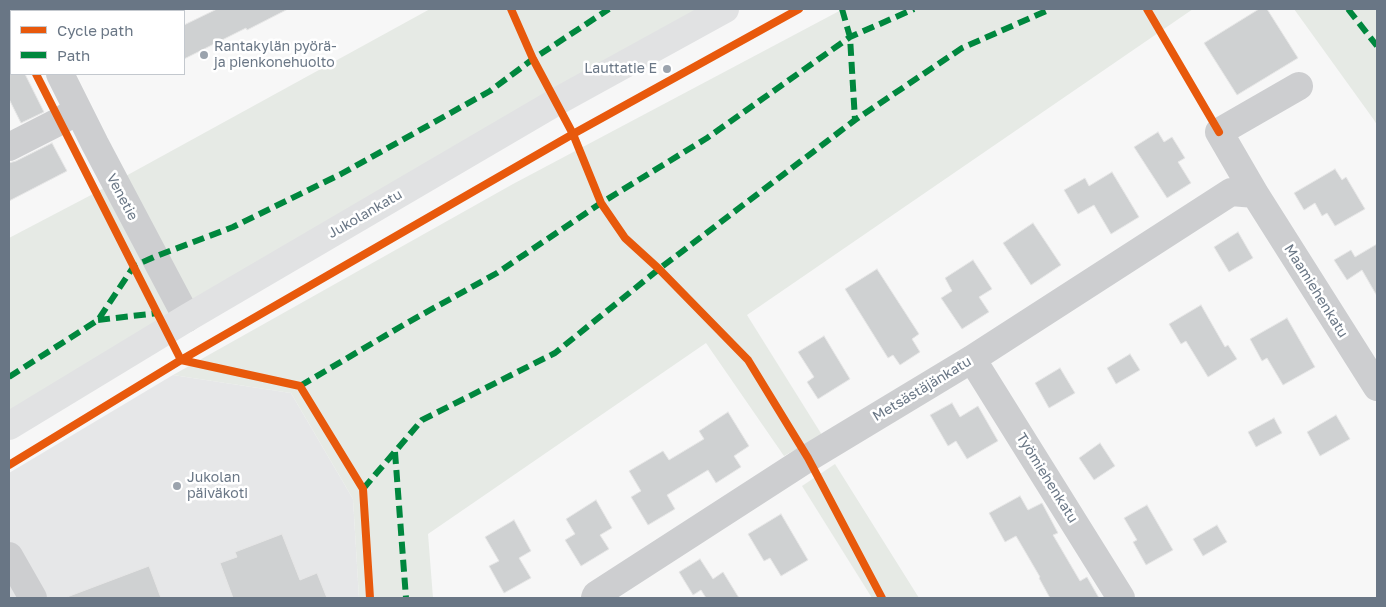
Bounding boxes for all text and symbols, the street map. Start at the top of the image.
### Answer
legend [10,10,185,75]
text: Cycle path [57,21,133,39]
place label: Rantakylän pyörä- ja pienkonehuolto [214,39,336,72]
text: Path [57,46,90,64]
marker: Rantakylän pyörä- ja pienkonehuolto [198,49,210,61]
place label: Lauttatie E [584,61,657,77]
marker: Lauttatie E [661,63,673,75]
street label: Venetie [103,171,141,223]
street label: Jukolankatu [325,186,405,242]
street label: Maamiehenkatu [1281,241,1351,341]
street label: Metsästäjänkatu [870,353,974,425]
street label: Työmiehenkatu [1013,430,1081,526]
place label: Jukolan päiväkoti [187,470,248,502]
marker: Jukolan päiväkoti [171,480,183,492]

